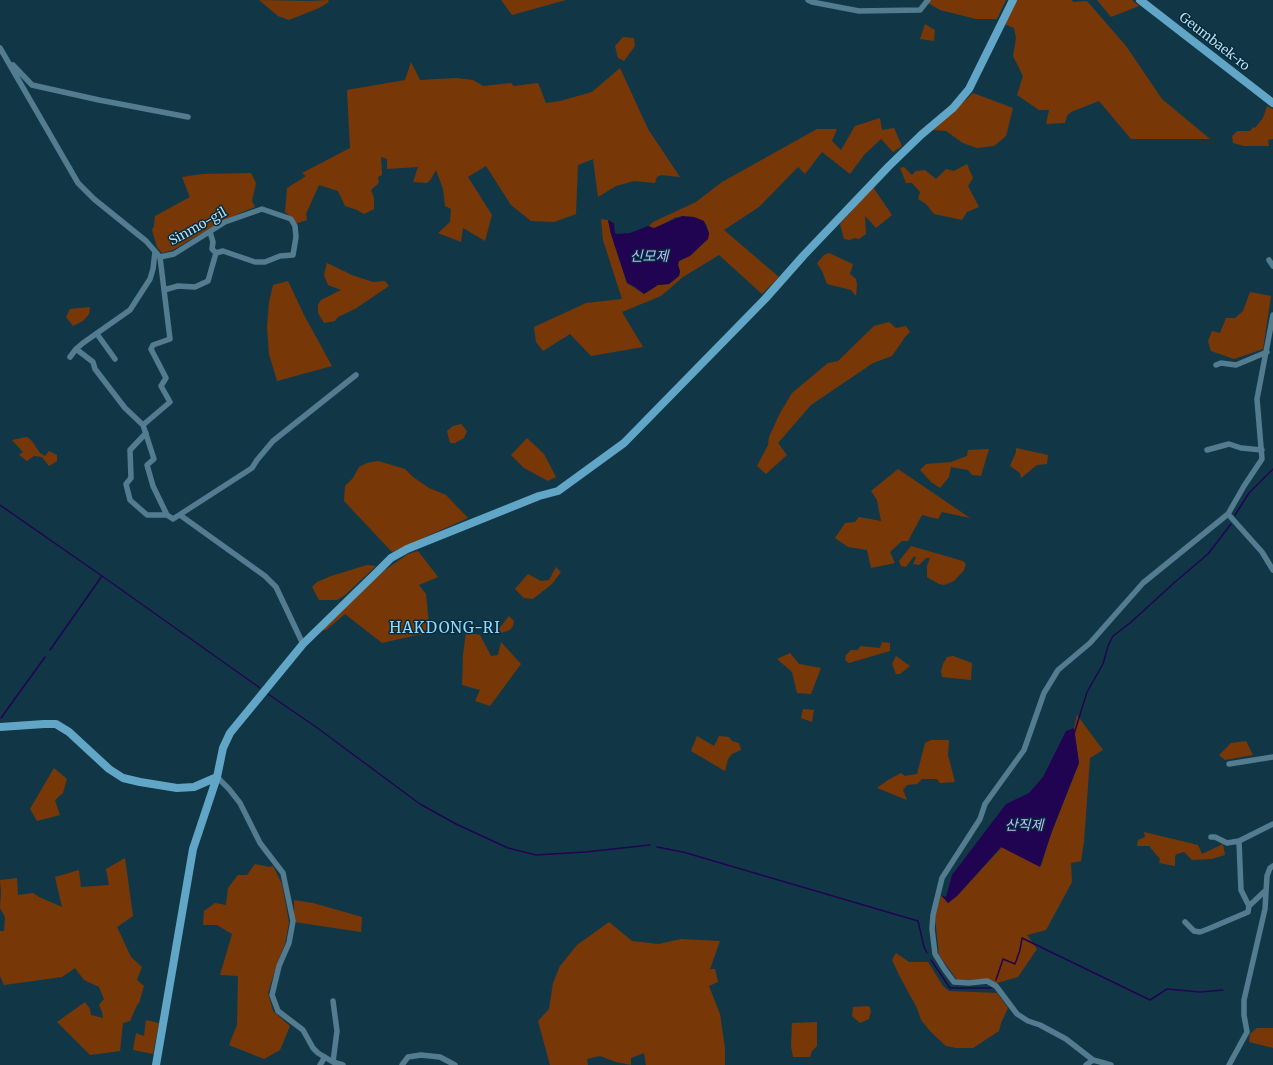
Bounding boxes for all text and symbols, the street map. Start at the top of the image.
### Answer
street label: Geumbaek-ro [1176,10,1252,74]
street label: Sinmo-gil [166,205,230,249]
water label: 신모제 [630,249,668,265]
district label: HAKDONG-RI [389,620,501,638]
water label: 산직제 [1005,818,1043,834]

